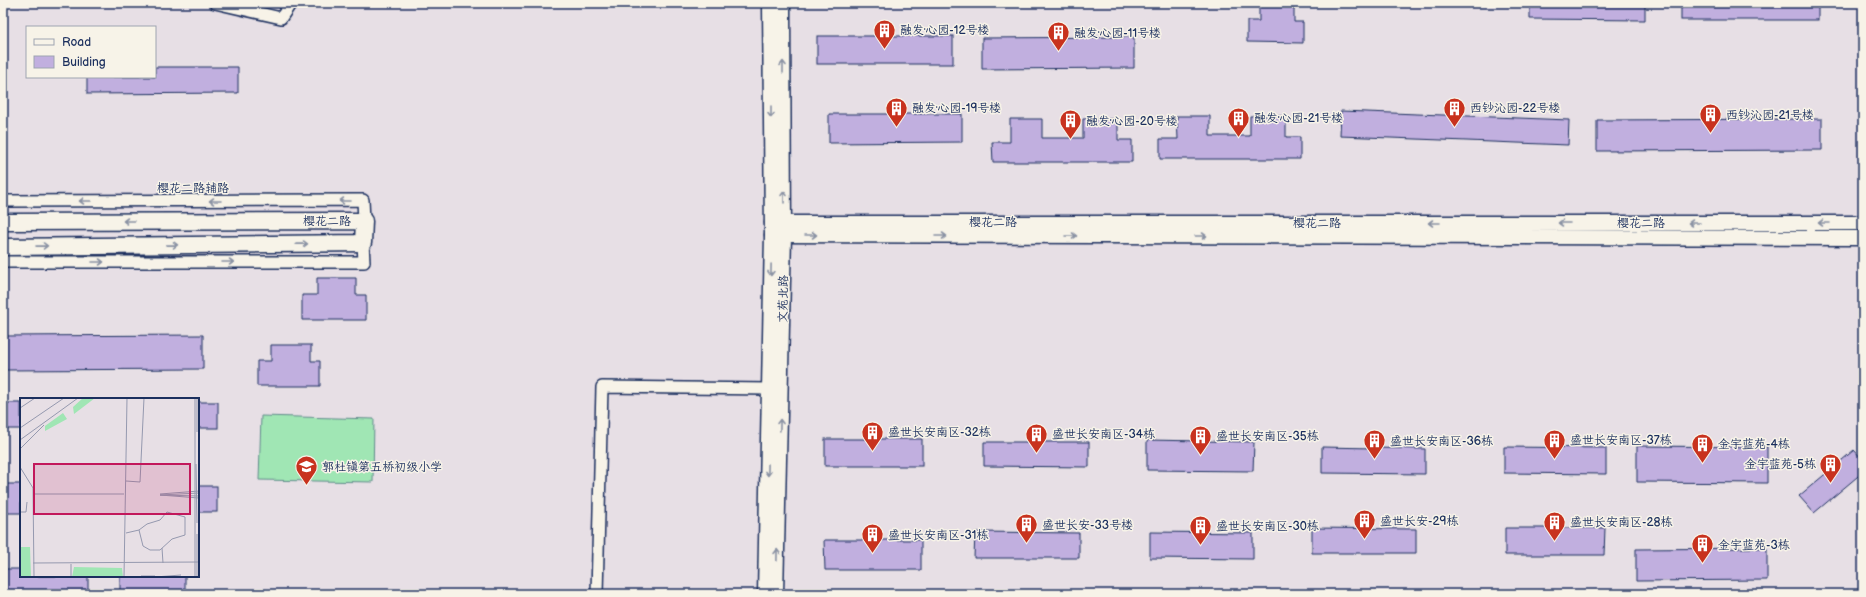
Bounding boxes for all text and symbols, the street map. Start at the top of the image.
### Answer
building icon: 融发·心园-12号楼 [872,17,898,50]
building icon: 融发·心园-11号楼 [1045,20,1071,53]
place label: 融发·心园-12号楼 [900,23,989,38]
legend [26,26,156,78]
place label: 融发·心园-11号楼 [1074,26,1161,41]
text: Road [62,35,91,50]
text: Building [62,55,106,70]
one-way arrow [779,61,787,74]
building icon: 融发·心园-19号楼 [883,95,909,128]
building icon: 西钞沁园-22号楼 [1441,95,1467,128]
place label: 融发·心园-19号楼 [912,101,1001,116]
place label: 西钞沁园-22号楼 [1470,101,1561,116]
building icon: 西钞沁园-21号楼 [1697,102,1723,135]
one-way arrow [767,105,775,118]
building icon: 融发·心园-21号楼 [1226,105,1252,138]
building icon: 融发·心园-20号楼 [1058,108,1084,141]
place label: 西钞沁园-21号楼 [1726,108,1814,123]
place label: 融发·心园-21号楼 [1254,111,1343,126]
place label: 融发·心园-20号楼 [1086,114,1178,129]
street label: 樱花二路辅路 [157,181,229,196]
one-way arrow [780,191,788,204]
one-way arrow [79,197,92,205]
one-way arrow [209,197,222,205]
one-way arrow [339,197,352,205]
street label: 樱花二路 [303,214,351,229]
street label: 樱花二路 [969,215,1017,230]
street label: 樱花二路 [1293,216,1341,231]
street label: 樱花二路 [1617,216,1665,231]
one-way arrow [123,217,136,225]
one-way arrow [1428,219,1441,227]
one-way arrow [1558,219,1571,227]
one-way arrow [1688,219,1701,227]
one-way arrow [1818,219,1831,227]
one-way arrow [804,231,817,239]
one-way arrow [934,232,947,240]
one-way arrow [1064,232,1077,240]
one-way arrow [1194,232,1207,240]
one-way arrow [295,240,308,248]
one-way arrow [165,241,178,249]
one-way arrow [35,243,48,250]
one-way arrow [91,258,104,266]
one-way arrow [221,258,234,266]
one-way arrow [767,263,775,276]
street label: 文苑北路 [776,275,791,323]
inset map [20,398,199,577]
one-way arrow [776,419,784,432]
building icon: 盛世长安南区-32栋 [860,419,886,452]
building icon: 盛世长安南区-34栋 [1024,421,1050,454]
building icon: 盛世长安南区-35栋 [1187,423,1213,456]
place label: 盛世长安南区-32栋 [888,425,991,440]
place label: 盛世长安南区-34栋 [1052,427,1155,442]
building icon: 盛世长安南区-37栋 [1542,427,1568,460]
building icon: 盛世长安南区-36栋 [1361,428,1387,461]
place label: 盛世长安南区-35栋 [1216,429,1319,444]
building icon: 金宇蓝苑-4栋 [1689,431,1715,464]
place label: 盛世长安南区-37栋 [1570,433,1672,448]
place label: 盛世长安南区-36栋 [1390,434,1493,449]
place label: 金宇蓝苑-4栋 [1718,437,1790,452]
building icon: 金宇蓝苑-5栋 [1818,451,1844,484]
school or university icon: 郭杜镇第五桥初级小学 [294,454,320,487]
place label: 金宇蓝苑-5栋 [1745,457,1816,472]
place label: 郭杜镇第五桥初级小学 [322,460,442,475]
one-way arrow [764,463,772,476]
building icon: 盛世长安-29栋 [1351,508,1377,541]
building icon: 盛世长安南区-28栋 [1542,509,1568,542]
building icon: 盛世长安-33号楼 [1014,512,1040,545]
building icon: 盛世长安南区-30栋 [1188,513,1214,546]
place label: 盛世长安-29栋 [1380,514,1458,529]
place label: 盛世长安南区-28栋 [1570,515,1672,530]
place label: 盛世长安-33号楼 [1042,518,1133,533]
place label: 盛世长安南区-30栋 [1216,519,1319,534]
building icon: 盛世长安南区-31栋 [860,522,886,555]
place label: 盛世长安南区-31栋 [888,528,988,543]
building icon: 金宇蓝苑-3栋 [1689,532,1715,565]
place label: 金宇蓝苑-3栋 [1718,538,1790,553]
one-way arrow [773,549,781,562]

